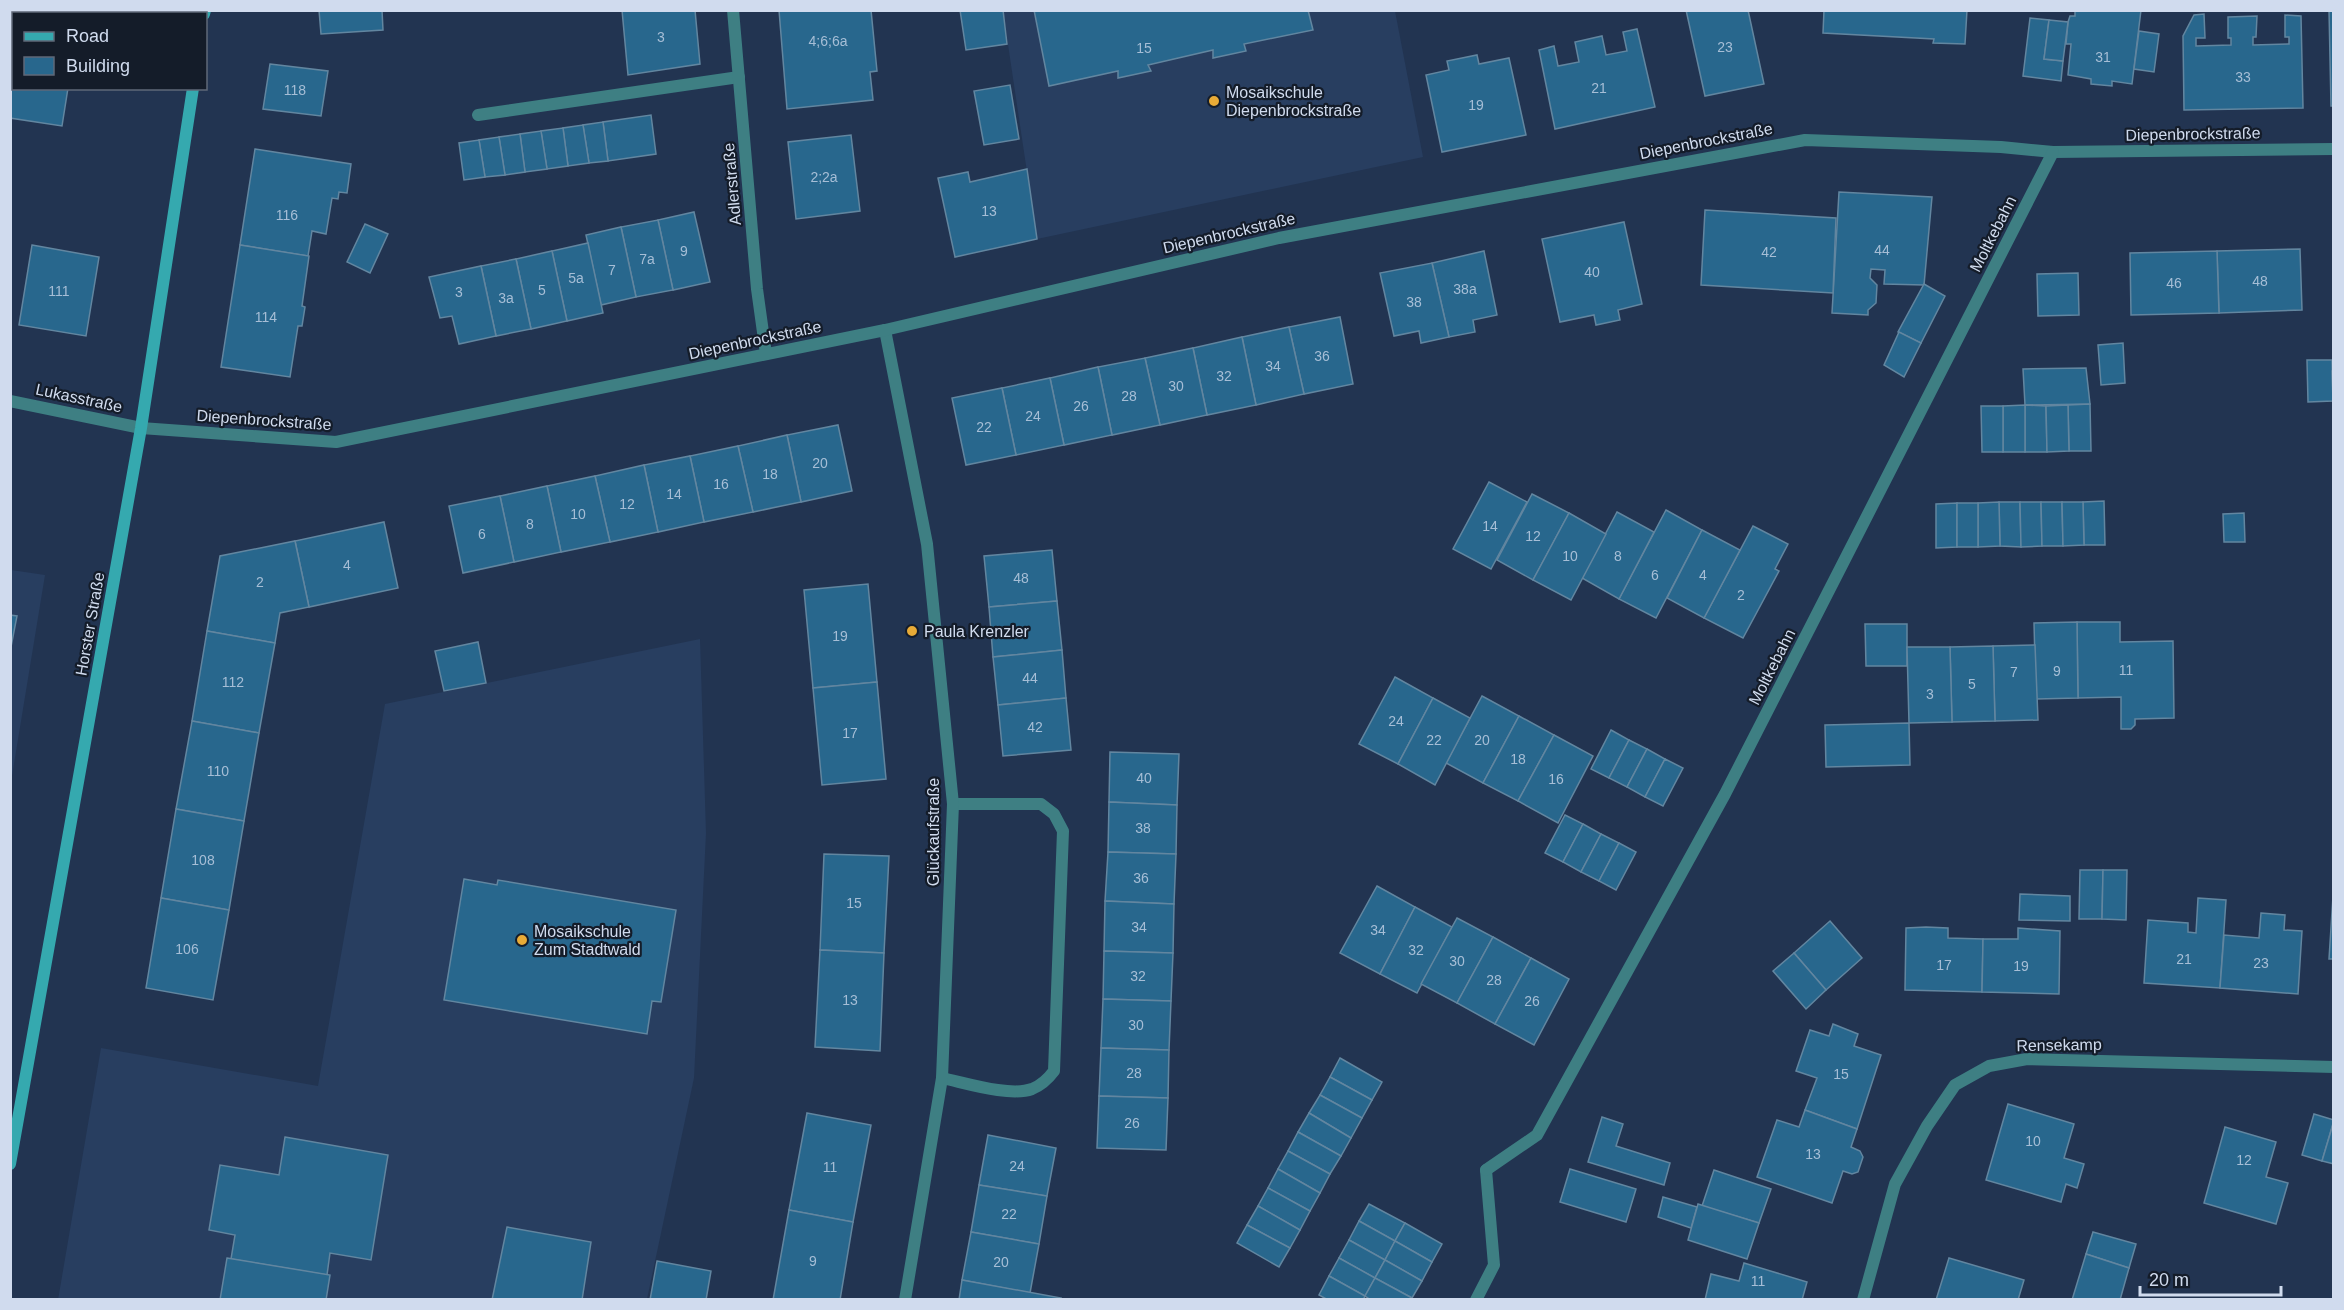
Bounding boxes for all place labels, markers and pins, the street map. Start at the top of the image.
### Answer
place label: Mosaikschule Diepenbrockstraße [1226,84,1361,119]
marker: Mosaikschule Diepenbrockstraße [1207,94,1221,108]
place label: Paula Krenzler [924,623,1030,640]
marker: Paula Krenzler [905,624,919,638]
place label: Mosaikschule Zum Stadtwald [534,923,641,958]
marker: Mosaikschule Zum Stadtwald [515,933,529,947]

